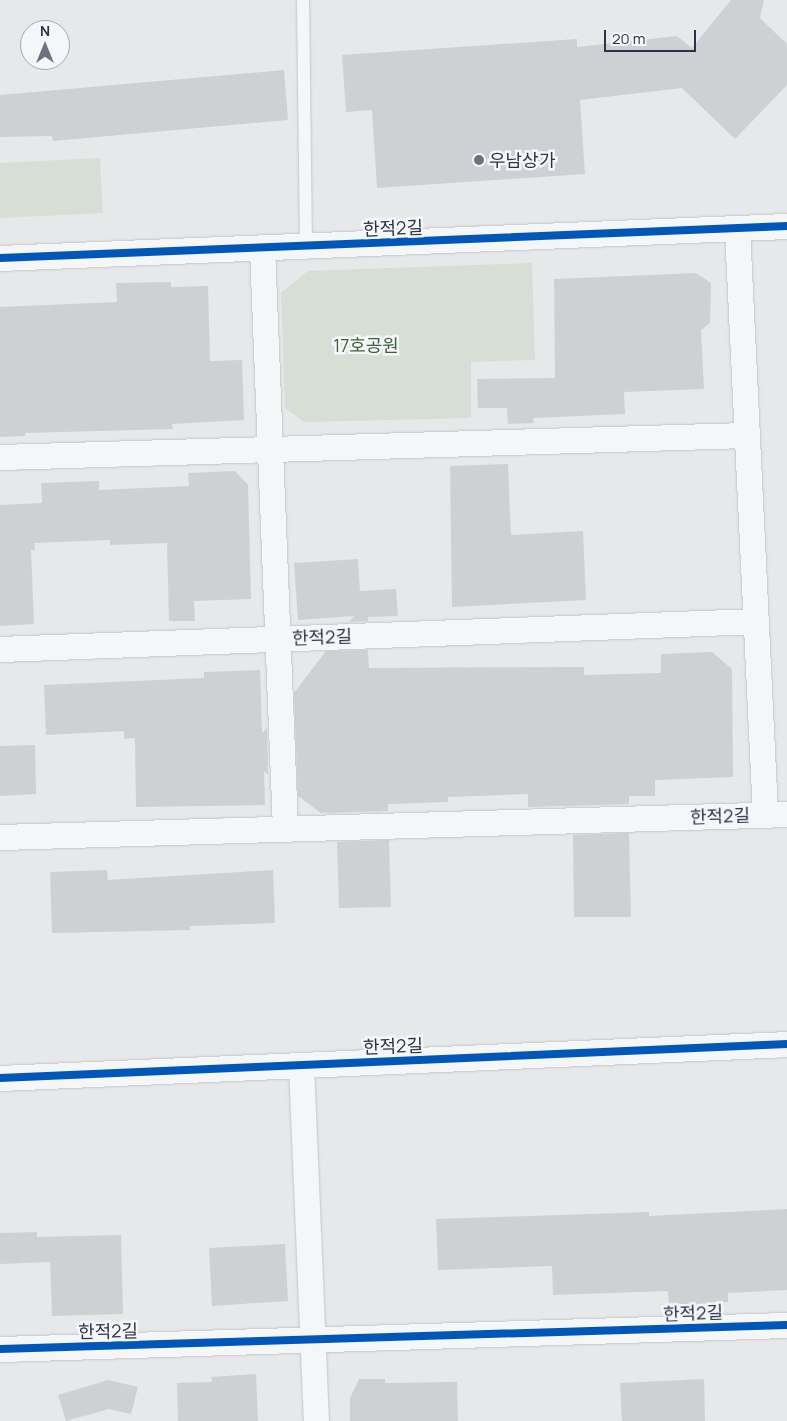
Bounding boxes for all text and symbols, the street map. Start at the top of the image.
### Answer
north arrow [20,20,70,70]
scale bar [607,20,700,52]
text: N [40,21,50,40]
text: 20 m [612,28,645,49]
place label: 우남상가 [489,149,555,171]
marker: 우남상가 [473,154,485,166]
street label: 한적2길 [363,216,423,240]
park label: 17호공원 [333,334,399,356]
street label: 한적2길 [292,625,352,649]
street label: 한적2길 [690,804,750,828]
street label: 한적2길 [363,1034,423,1058]
street label: 한적2길 [663,1301,723,1325]
street label: 한적2길 [78,1320,138,1342]

